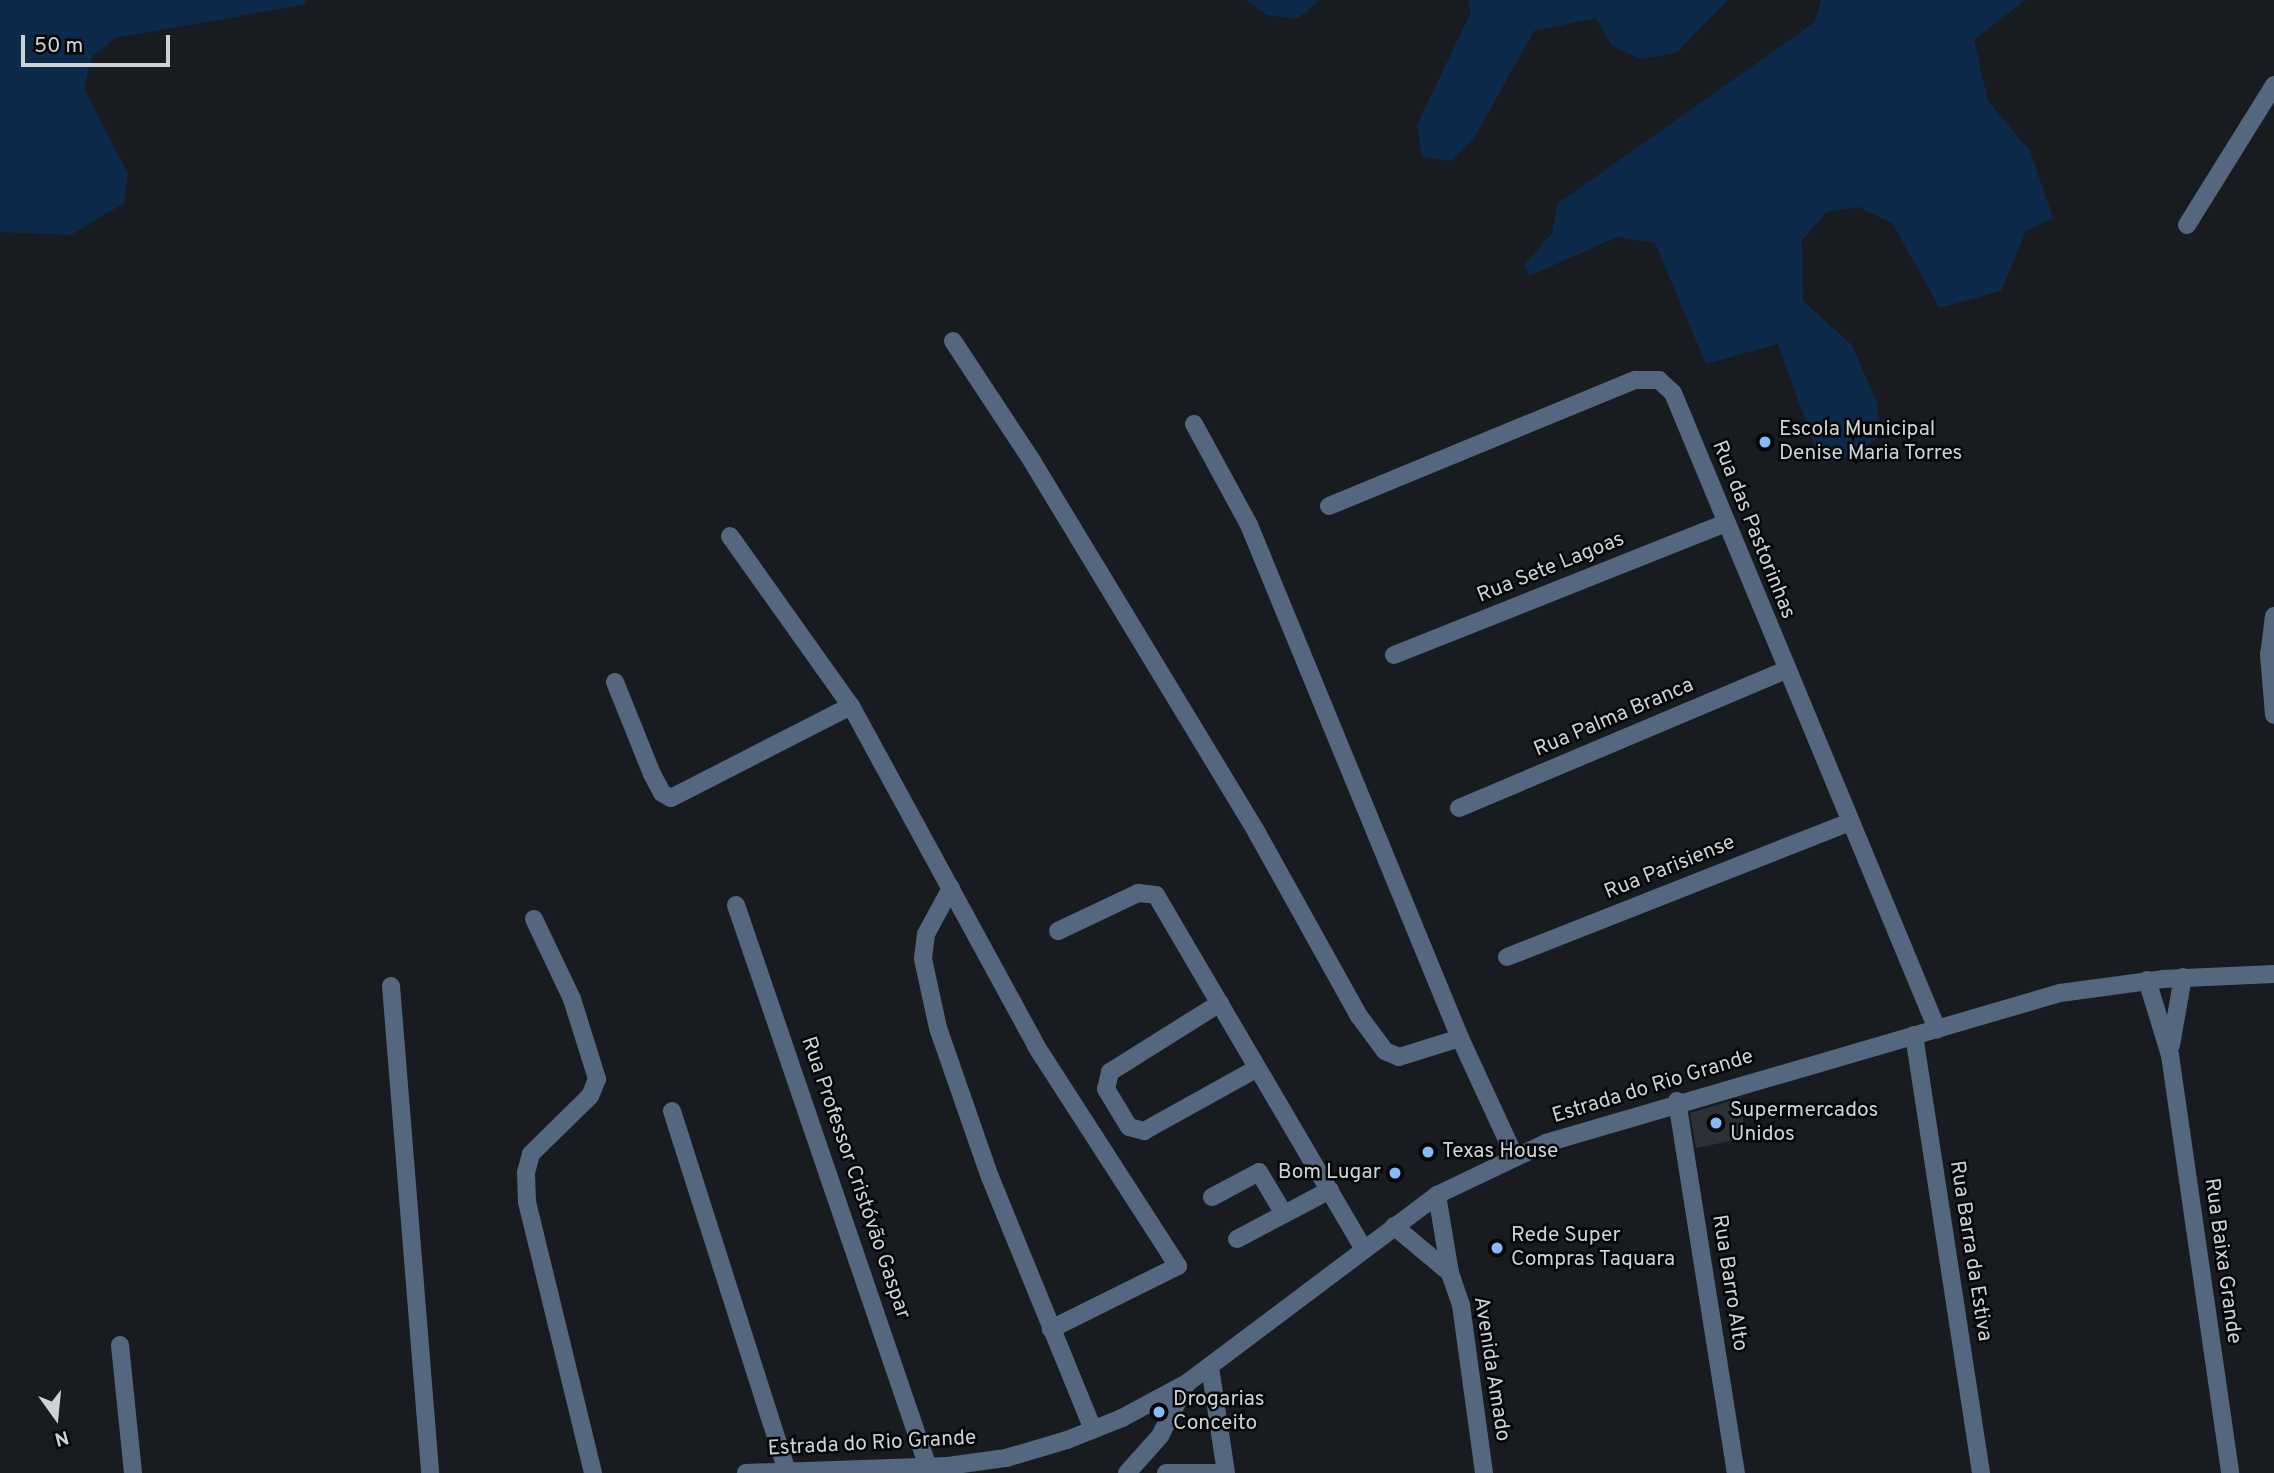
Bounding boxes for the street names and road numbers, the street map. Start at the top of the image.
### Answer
street label: Rua das Pastorinhas [1706,437,1800,623]
street label: Rua Sete Lagoas [1474,527,1628,609]
street label: Rua Palma Branca [1530,673,1698,763]
street label: Rua Parisiense [1601,830,1739,906]
street label: Rua Professor Cristóvão Gaspar [795,1034,915,1322]
street label: Estrada do Rio Grande [1549,1044,1757,1130]
street label: Rua Barra da Estiva [1943,1159,1997,1343]
street label: Rua Baixa Grande [2198,1177,2246,1345]
street label: Rua Barro Alto [1706,1213,1752,1353]
street label: Avenida Amado [1467,1294,1515,1444]
street label: Estrada do Rio Grande [767,1426,977,1462]

